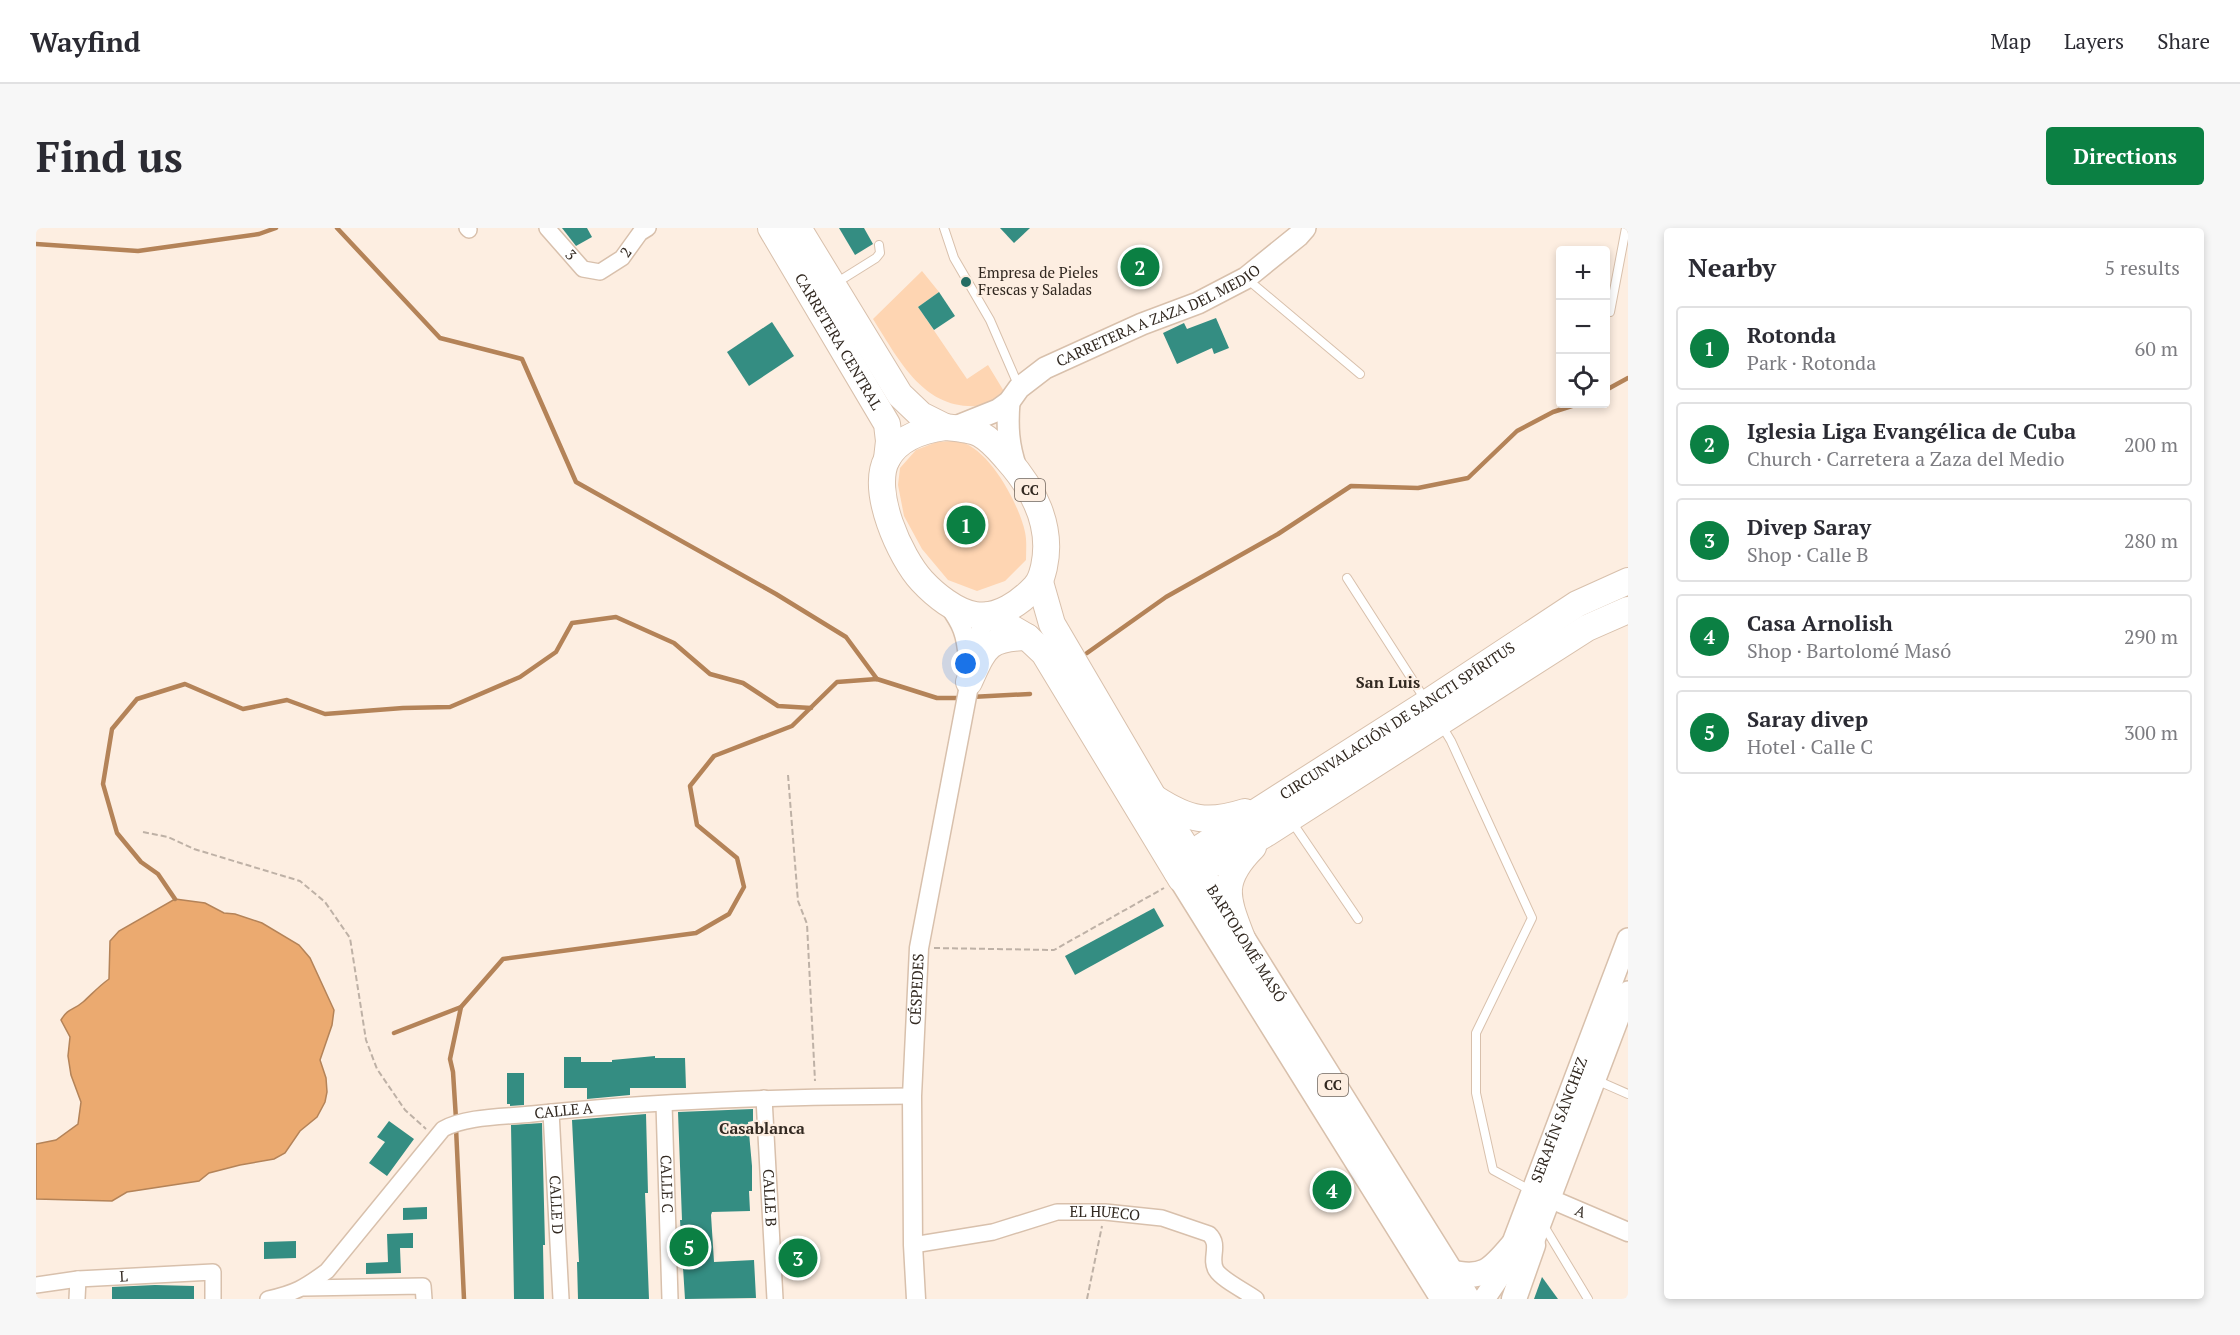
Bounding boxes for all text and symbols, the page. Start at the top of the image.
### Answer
text: Wayfind [30,23,141,60]
text: Map [1990,27,2031,55]
text: Layers [2064,27,2124,55]
text: Share [2157,27,2210,55]
button: Directions [2046,127,2204,185]
text: Find us [36,128,183,184]
street label: 2 [615,243,636,261]
pin: 2 [1120,244,1160,290]
street label: 3 [561,245,582,264]
map controls [1556,246,1610,408]
button: + [1556,246,1610,300]
text: Nearby [1688,250,1776,284]
text: 5 results [2105,254,2180,281]
street label: CARRETERA A ZAZA DEL MEDIO [1053,259,1264,371]
place label: Empresa de Pieles Frescas y Saladas [978,262,1098,299]
street label: CARRETERA CENTRAL [791,269,887,413]
marker: Empresa de Pieles Frescas y Saladas [959,275,973,289]
button: − [1556,300,1610,354]
text: Rotonda [1747,320,1836,349]
text: 1 [1704,335,1715,362]
text: 60 m [2135,335,2178,362]
text: Park · Rotonda [1747,349,1876,376]
button: locate [1556,354,1610,408]
text: Iglesia Liga Evangélica de Cuba [1747,416,2076,445]
text: 2 [1704,431,1715,458]
text: 200 m [2124,431,2178,458]
text: Church · Carretera a Zaza del Medio [1747,445,2064,472]
road number: CC [1015,479,1045,501]
pin: 1 [946,502,986,548]
text: Divep Saray [1747,512,1871,541]
text: 3 [1704,527,1715,554]
text: 280 m [2124,527,2178,554]
text: Shop · Calle B [1747,541,1869,568]
text: Casa Arnolish [1747,608,1893,637]
text: 4 [1704,623,1715,650]
text: 290 m [2124,623,2178,650]
street label: CIRCUNVALACIÓN DE SANCTI SPÍRITUS [1275,637,1519,804]
text: Shop · Bartolomé Masó [1747,637,1951,664]
your location [951,649,980,678]
district label: San Luis [1356,671,1420,693]
text: Saray divep [1747,704,1868,733]
text: 5 [1704,719,1715,746]
text: 300 m [2124,719,2178,746]
text: Hotel · Calle C [1747,733,1873,760]
street label: BARTOLOMÉ MASÓ [1203,881,1291,1006]
street label: CÉSPEDES [904,953,928,1025]
street label: SERAFÍN SÁNCHEZ [1526,1054,1591,1185]
road number: CC [1318,1074,1348,1096]
street label: CALLE A [533,1097,594,1123]
district label: Casablanca [719,1117,805,1139]
street label: CALLE C [657,1155,678,1213]
street label: CALLE B [759,1168,782,1227]
pin: 4 [1312,1168,1352,1212]
street label: CALLE D [545,1175,569,1235]
street label: A [1572,1200,1590,1222]
street label: EL HUECO [1069,1201,1141,1225]
pin: 5 [670,1224,708,1270]
pin: 3 [778,1236,818,1280]
street label: L [119,1265,128,1286]

